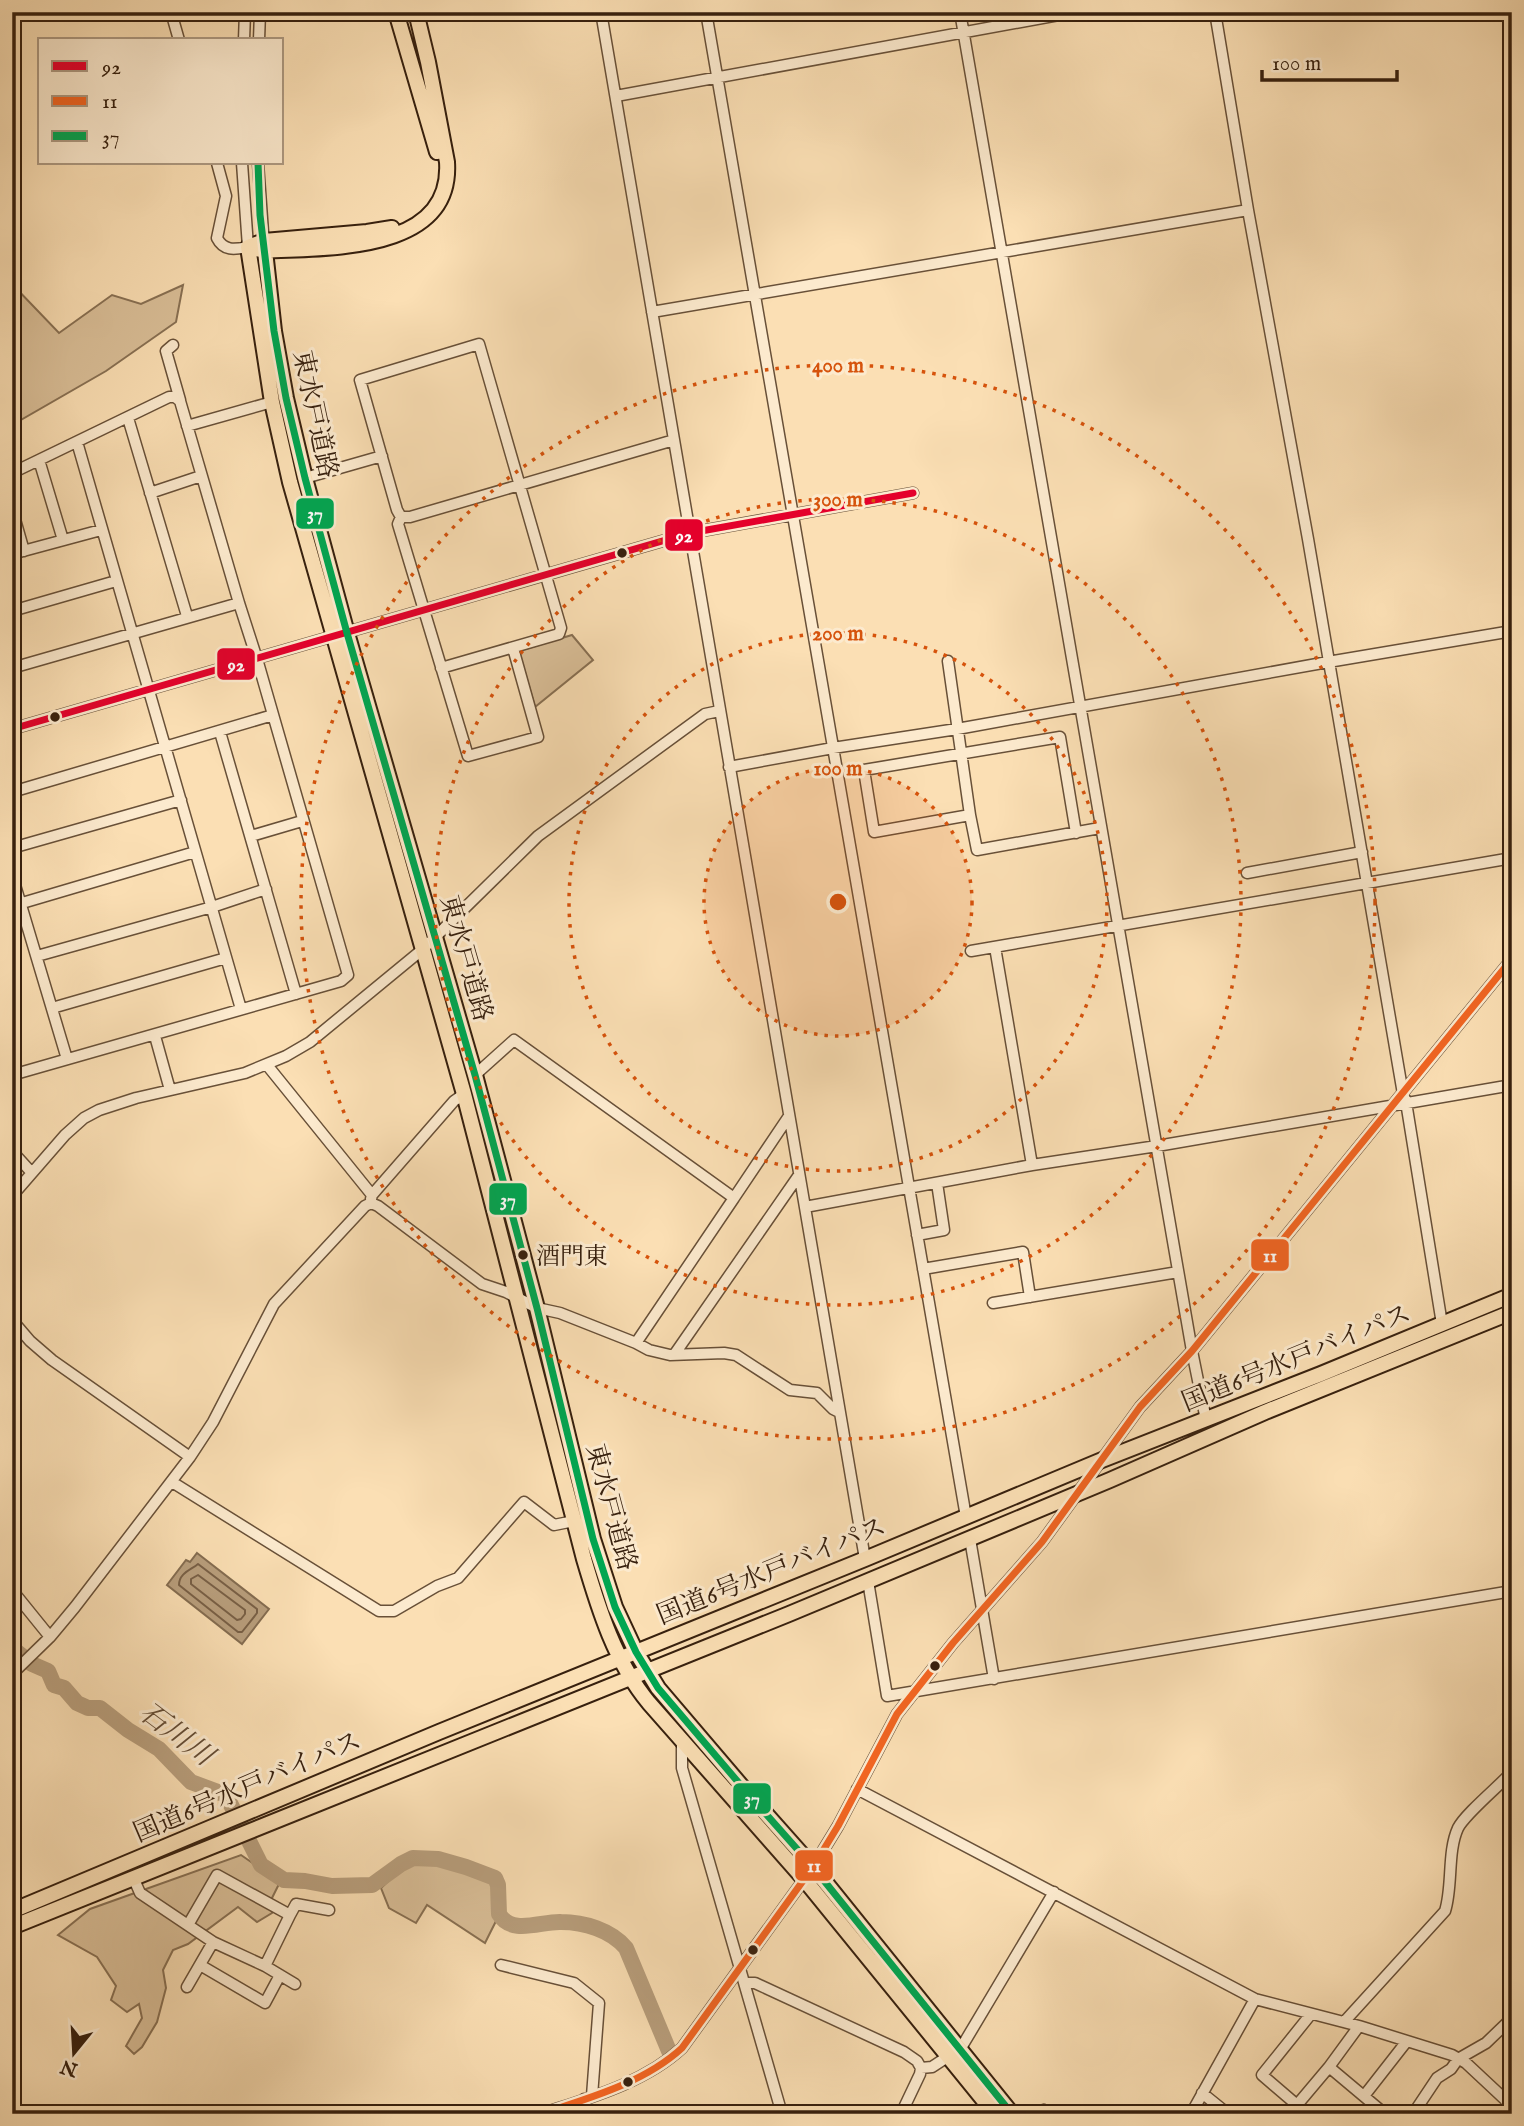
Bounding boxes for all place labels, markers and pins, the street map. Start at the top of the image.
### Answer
unlabelled marker [615,546,629,560]
unlabelled marker [48,710,62,724]
centre of rings [826,890,850,914]
place label: 酒門東 [536,1242,608,1273]
marker: 酒門東 [516,1248,530,1262]
unlabelled marker [928,1659,942,1673]
unlabelled marker [746,1943,760,1957]
unlabelled marker [621,2075,635,2089]

